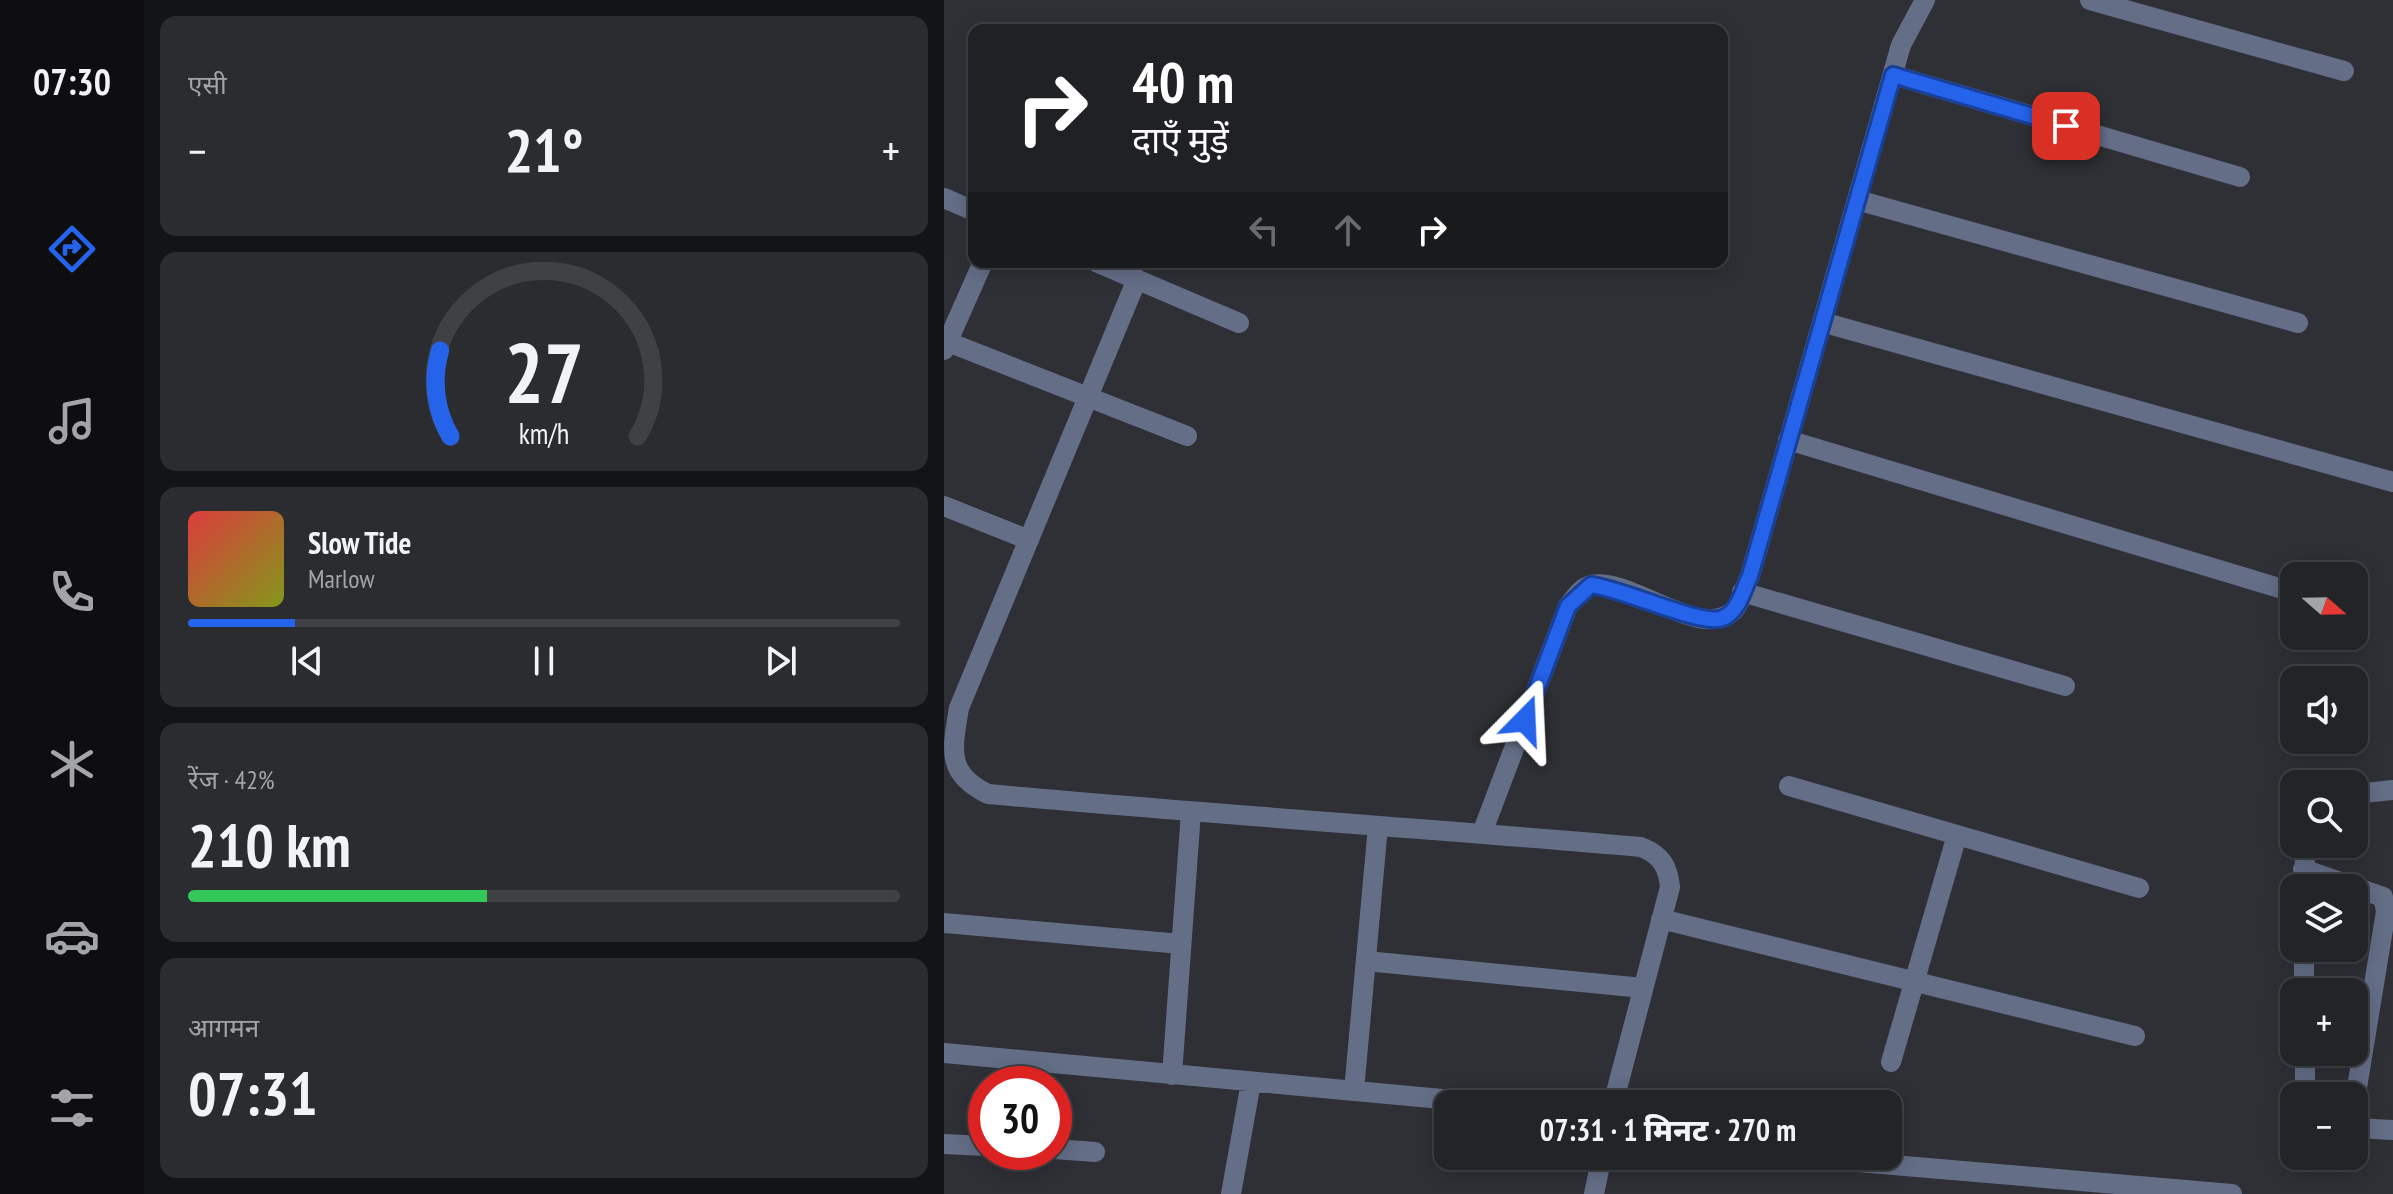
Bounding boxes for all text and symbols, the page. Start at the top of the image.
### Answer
text: 40 m [1132,46,1234,118]
icon: right [1000,56,1104,160]
text: 07:30 [33,58,111,105]
text: एसी [188,68,227,101]
pin [2032,92,2100,160]
icon: arrive [2044,104,2088,148]
text: 21° [504,111,584,189]
text: दाएँ मुड़ें [1132,116,1229,163]
text: − [188,122,206,179]
text: + [882,122,900,179]
icon: left [1242,208,1286,252]
icon: ahead [1326,208,1370,252]
icon: right [1410,208,1454,252]
icon: directions [44,221,100,277]
text: 27 [504,318,584,426]
icon: music [44,393,100,449]
text: km/h [519,416,569,453]
text: Slow Tide [308,523,411,562]
text: Marlow [308,562,374,595]
north arrow [2280,562,2368,650]
map controls [2280,562,2368,1170]
icon: phone [44,564,100,620]
icon: previous [285,639,329,683]
icon: pause [522,639,566,683]
icon: next [759,639,803,683]
button: sound [2280,666,2368,754]
position arrow [1483,678,1567,762]
icon: climate [44,736,100,792]
text: रेंज · 42% [188,763,274,796]
button: search [2280,770,2368,858]
text: 210 km [188,806,351,884]
button: layers [2280,874,2368,962]
icon: car [44,908,100,964]
button: + [2280,978,2368,1066]
text: आगमन [188,1011,259,1044]
text: 07:31 [188,1054,318,1132]
speed limit sign: 30 [968,1066,1072,1170]
icon: filters [44,1080,100,1136]
button: − [2280,1082,2368,1170]
text: 07:31 · 1 मिनट · 270 m [1540,1110,1796,1149]

